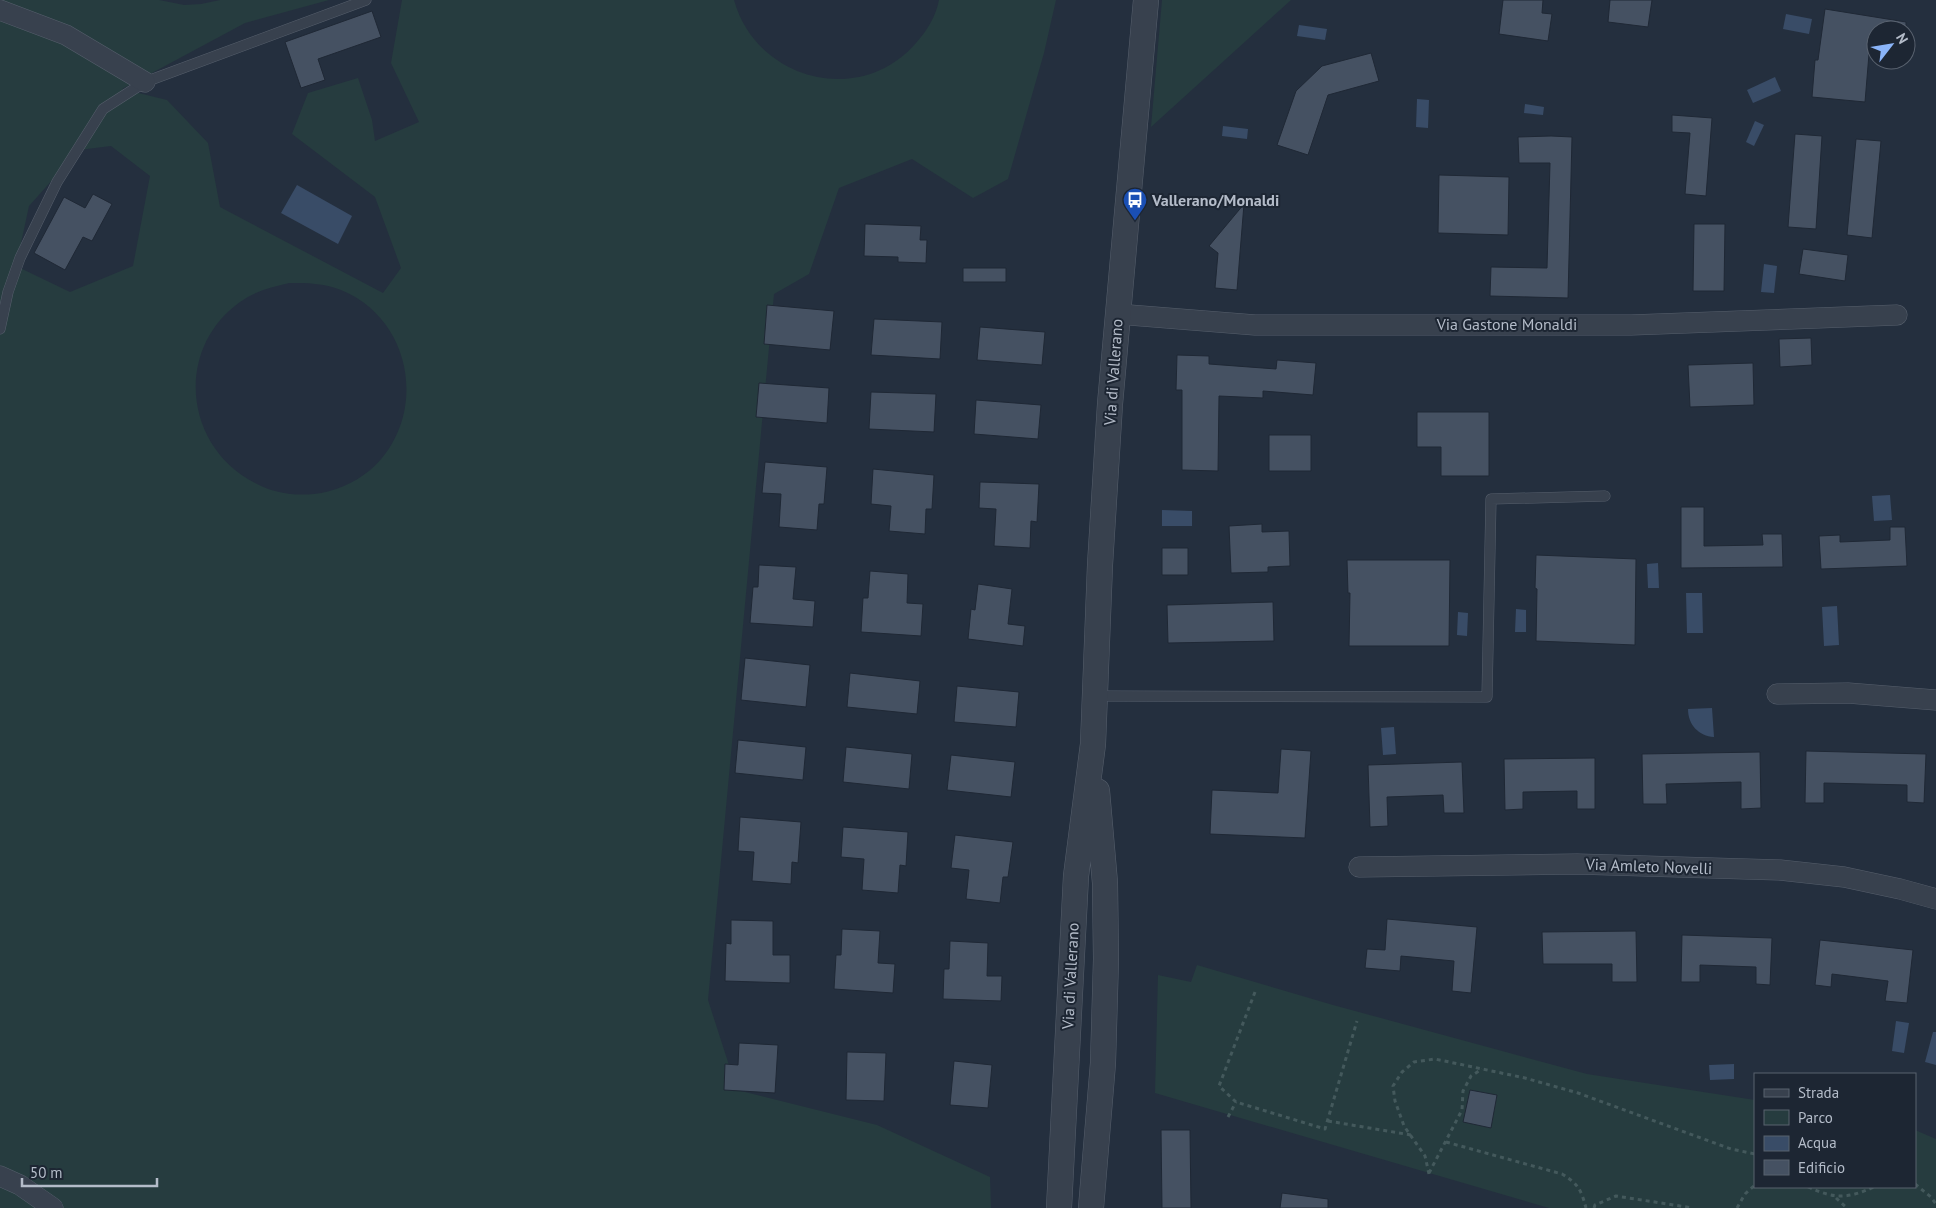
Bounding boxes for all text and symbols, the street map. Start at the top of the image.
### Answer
north arrow [1866,20,1916,70]
text: N [1892,30,1912,47]
bus stop icon: Vallerano/Monaldi [1122,187,1148,221]
place label: Vallerano/Monaldi [1151,190,1279,210]
street label: Via Gastone Monaldi [1436,314,1577,334]
street label: Via di Vallerano [1099,318,1127,427]
street label: Via Amleto Novelli [1584,854,1713,878]
street label: Via di Vallerano [1057,922,1083,1031]
legend [1754,1073,1916,1188]
text: Strada [1798,1083,1839,1102]
text: Parco [1798,1108,1833,1127]
text: Acqua [1798,1133,1837,1152]
scale bar [22,1156,158,1188]
text: Edificio [1798,1158,1845,1177]
text: 50 m [30,1163,63,1182]

